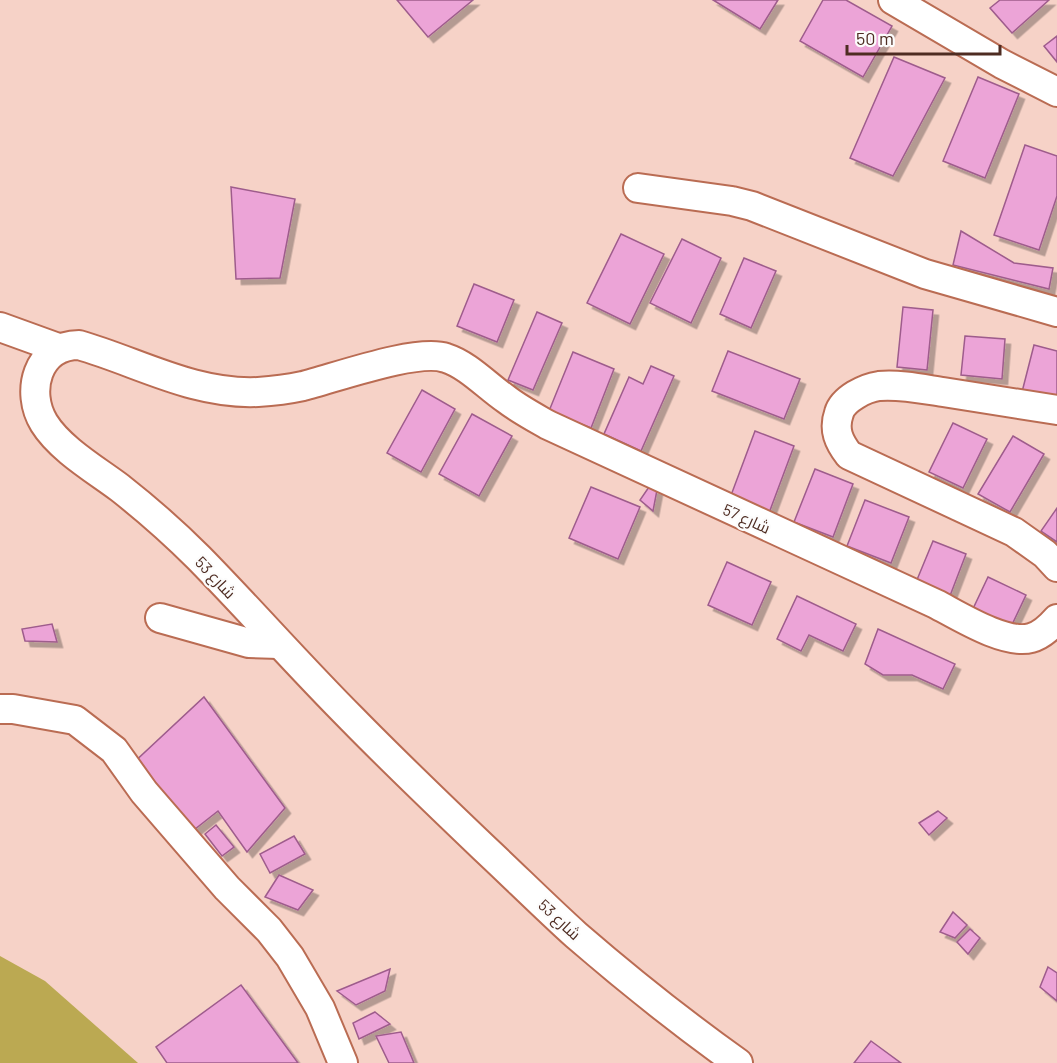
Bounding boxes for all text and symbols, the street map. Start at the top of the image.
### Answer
scale bar [847,18,1000,56]
text: 50 m [856,27,894,49]
street label: شارع 57 [719,499,774,540]
street label: شارع 53 [190,552,240,604]
street label: شارع 53 [533,895,585,945]

